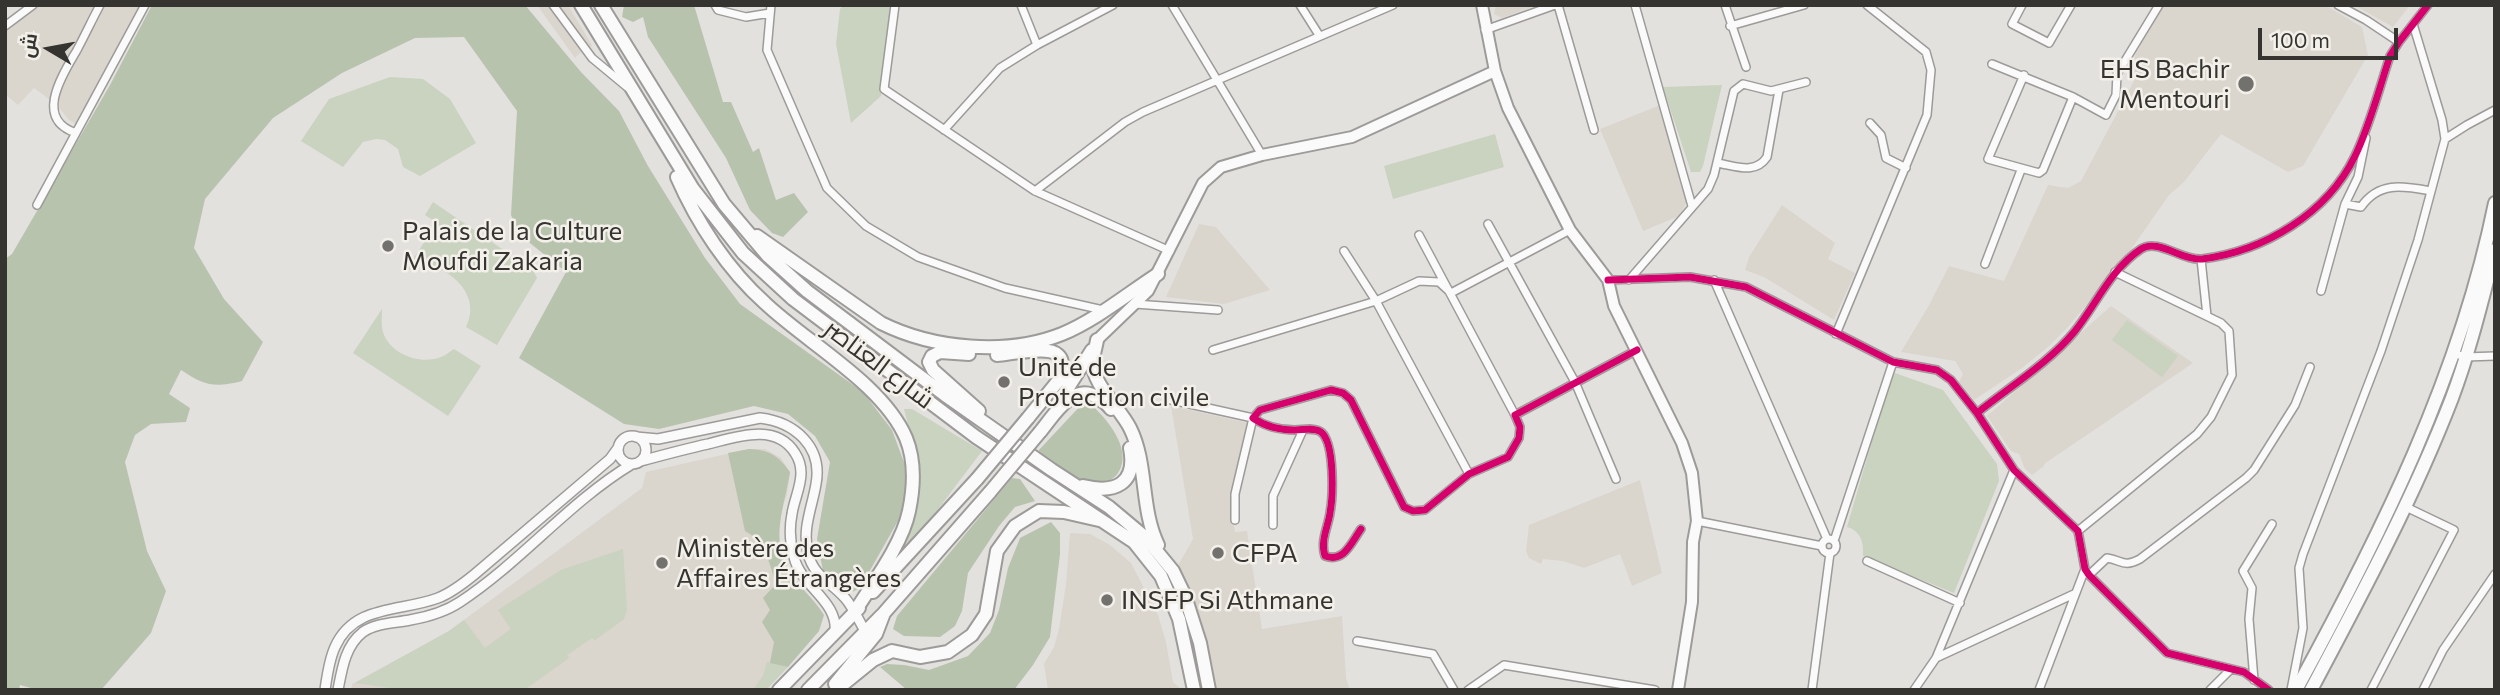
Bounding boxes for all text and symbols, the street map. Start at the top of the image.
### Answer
north arrow [14,14,84,84]
scale bar [2262,14,2402,58]
text: 100 m [2271,27,2330,52]
text: ش [14,31,41,59]
place label: EHS Bachir Mentouri [2100,53,2230,114]
marker: EHS Bachir Mentouri [2236,74,2256,94]
place label: Palais de la Culture Moufdi Zakaria [402,215,622,276]
marker: Palais de la Culture Moufdi Zakaria [380,238,396,254]
street label: شارع العناصر [818,313,940,415]
place label: Unité de Protection civile [1018,351,1209,412]
marker: Unité de Protection civile [996,374,1012,390]
place label: Ministère des Affaires Étrangères [676,532,901,594]
place label: CFPA [1232,537,1298,569]
marker: CFPA [1210,545,1226,561]
marker: Ministère des Affaires Étrangères [654,555,670,571]
place label: INSFP Si Athmane [1121,584,1334,616]
marker: INSFP Si Athmane [1099,592,1115,608]

